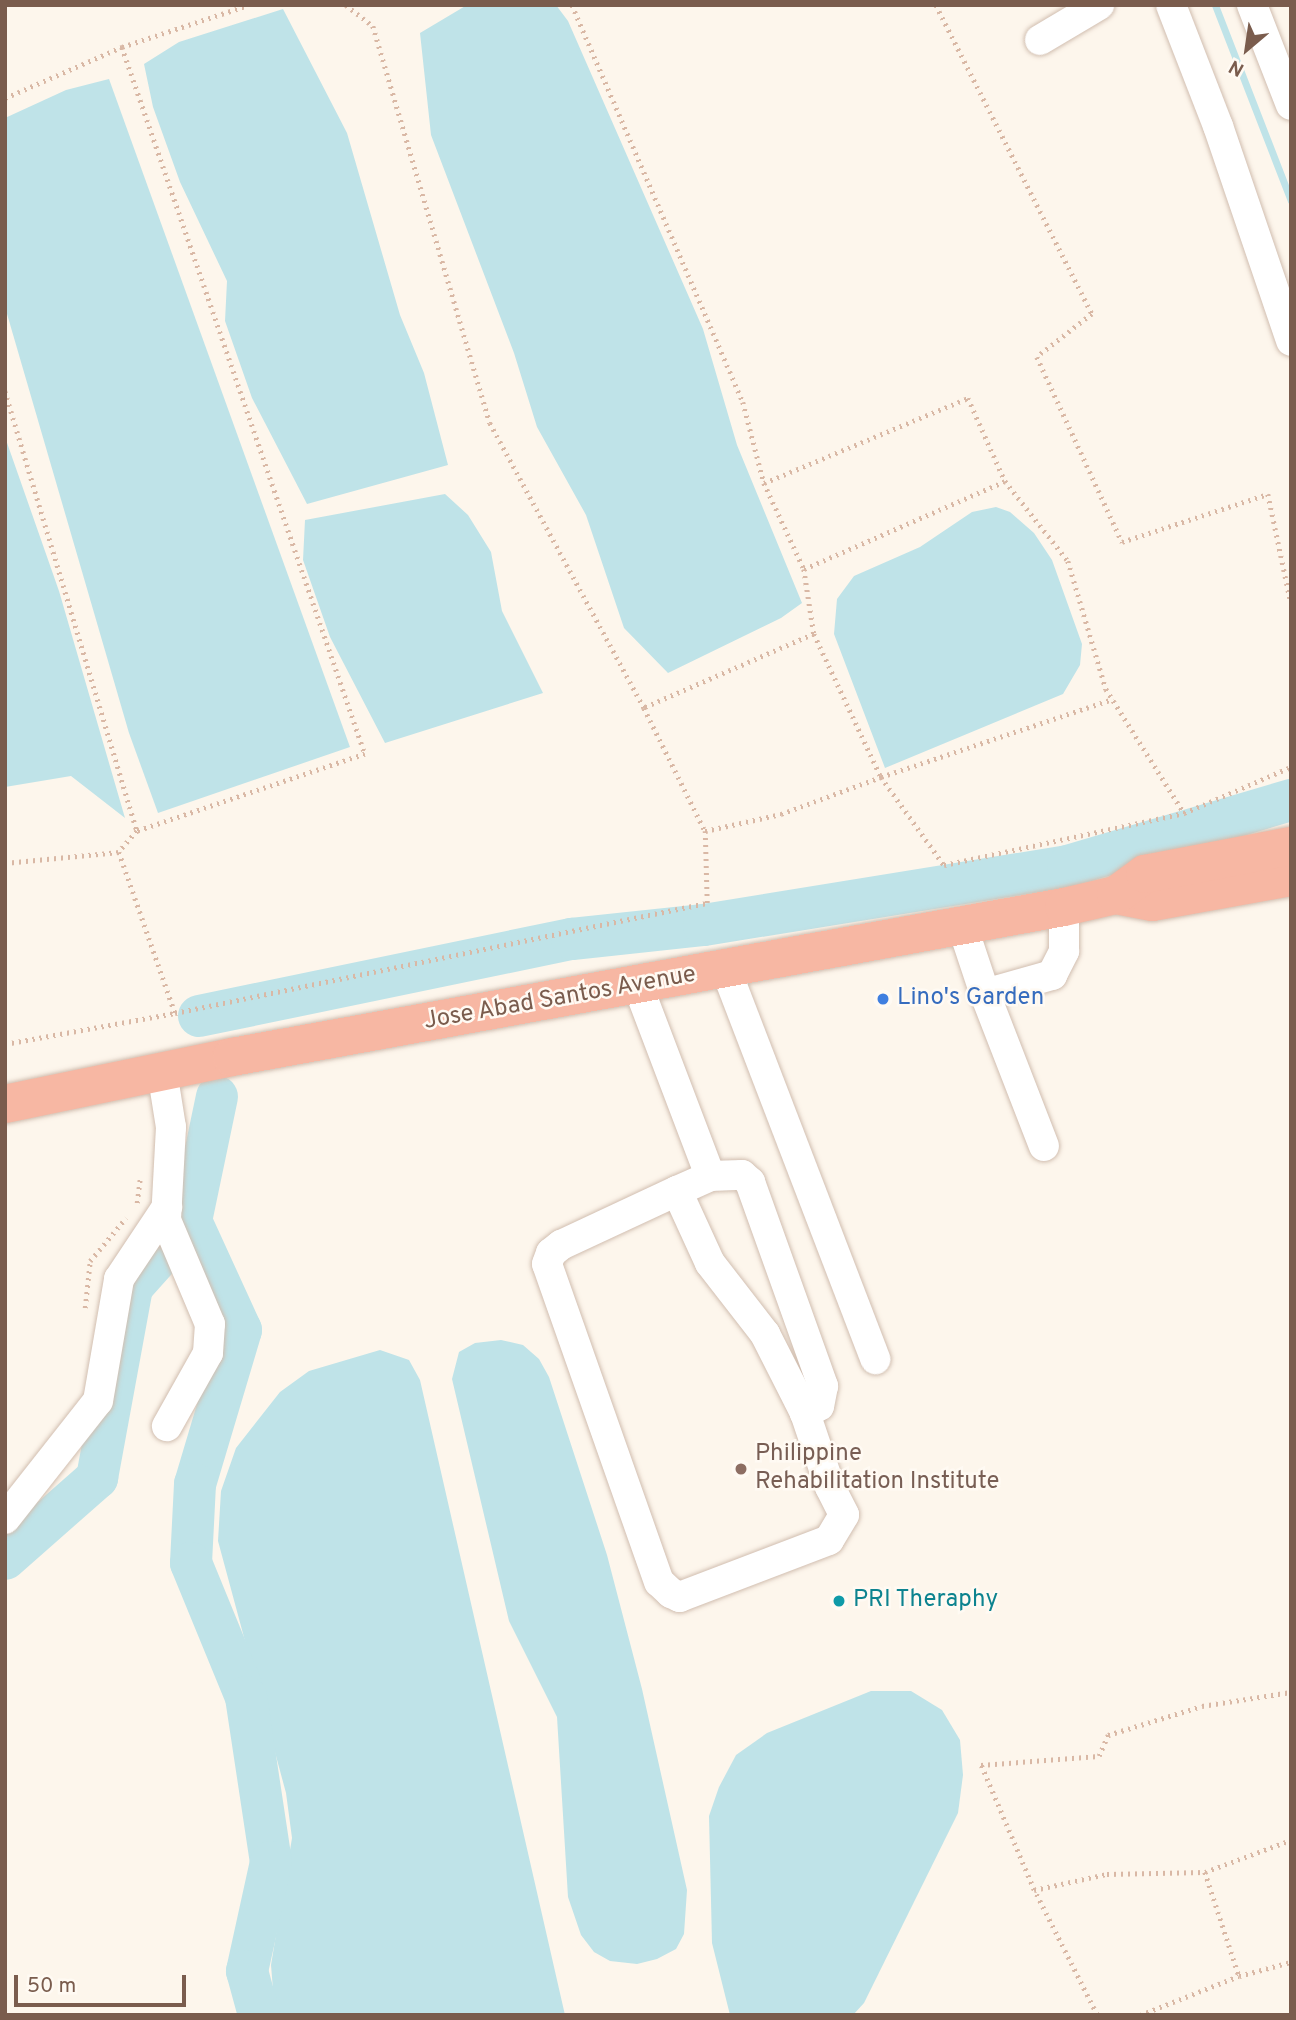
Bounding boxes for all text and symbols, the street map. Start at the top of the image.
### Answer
north arrow [1212,14,1282,84]
text: N [1225,54,1249,81]
street label: Jose Abad Santos Avenue [421,961,699,1037]
place label: Lino's Garden [897,985,1044,1013]
marker: Lino's Garden [875,991,891,1007]
place label: Philippine Rehabilitation Institute [755,1441,999,1497]
marker: Philippine Rehabilitation Institute [733,1461,749,1477]
place label: PRI Theraphy [853,1587,999,1615]
marker: PRI Theraphy [831,1593,847,1609]
scale bar [18,1960,189,2004]
text: 50 m [27,1973,76,2000]

